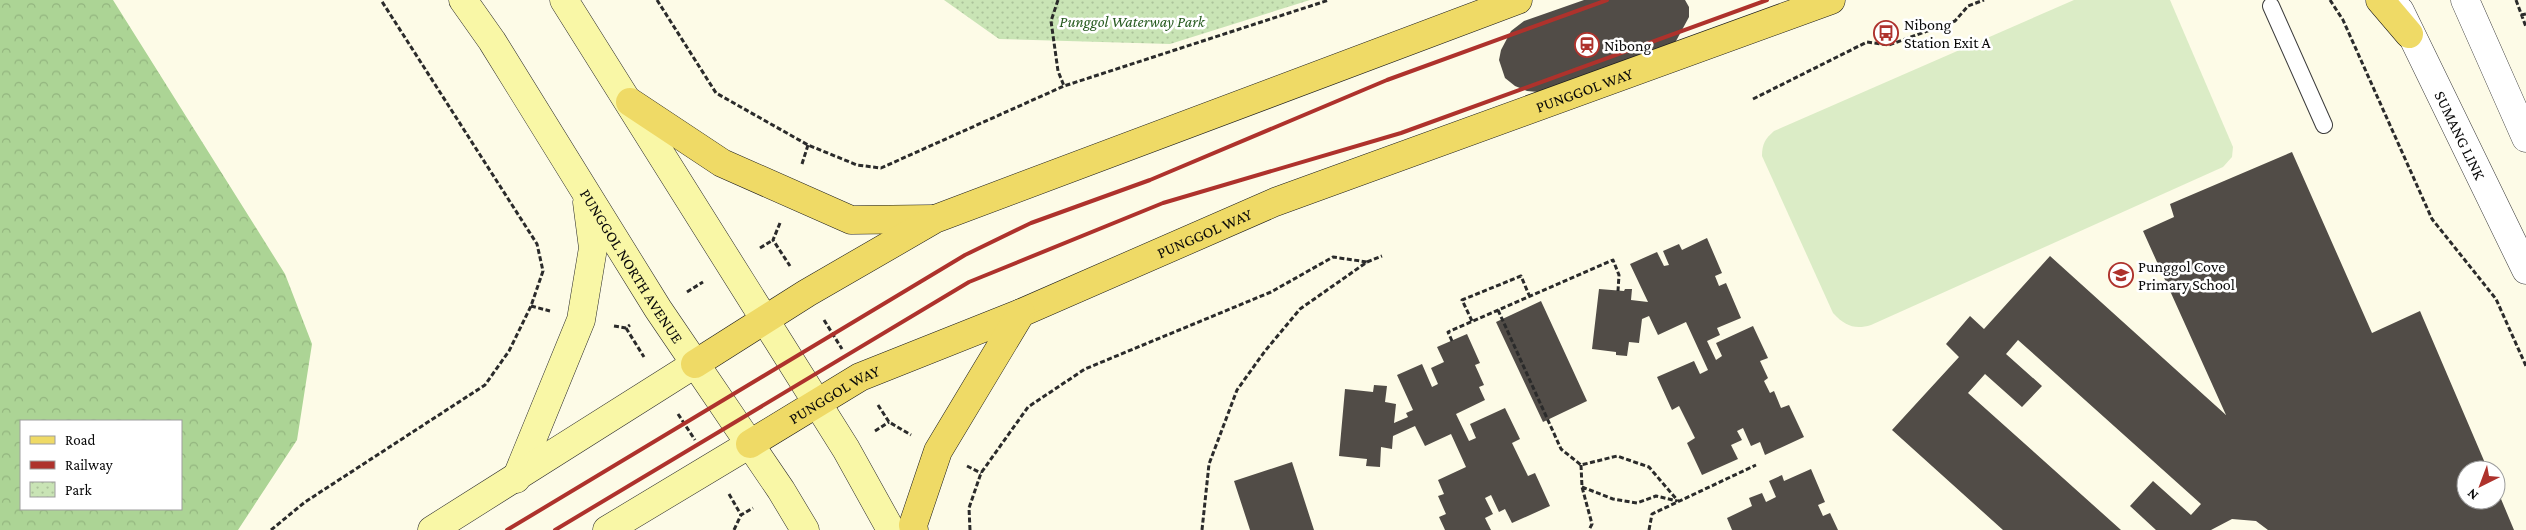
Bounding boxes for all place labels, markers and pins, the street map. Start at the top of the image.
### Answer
place label: Nibong Station Exit A [1904,16,1992,51]
bus stop icon: Nibong Station Exit A [1873,20,1899,46]
station icon: Nibong [1574,32,1600,58]
place label: Nibong [1604,37,1651,55]
place label: Punggol Cove Primary School [2138,258,2235,294]
school or university icon: Punggol Cove Primary School [2108,262,2134,288]

